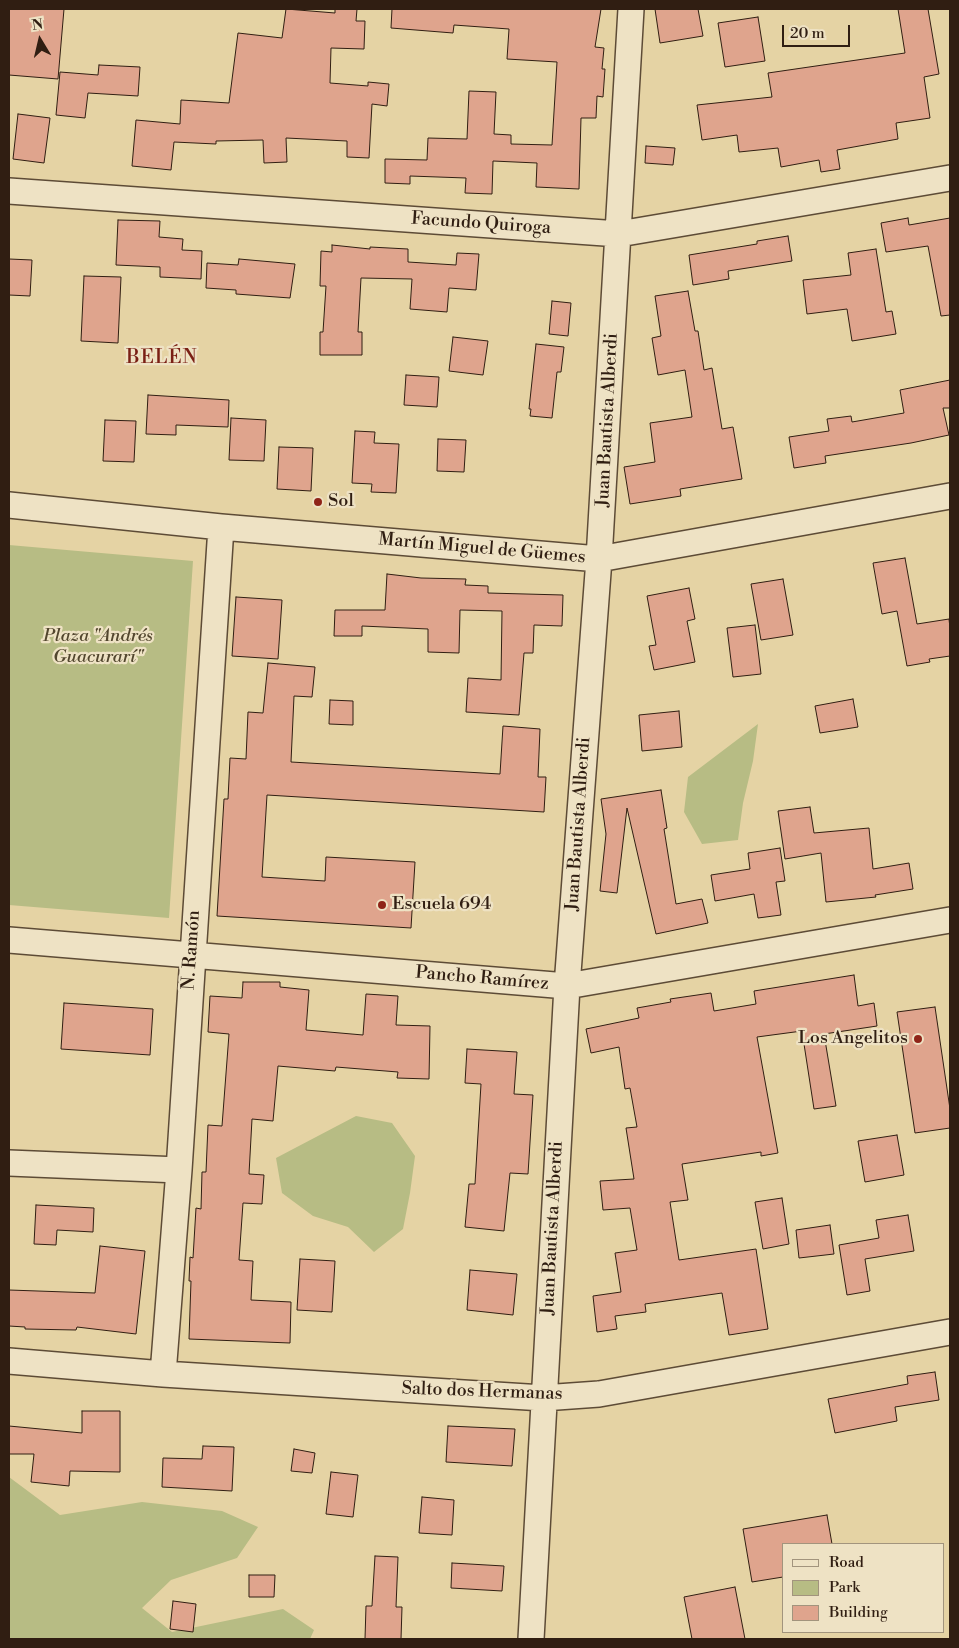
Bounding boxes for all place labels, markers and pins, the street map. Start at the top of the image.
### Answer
place label: Sol [328,491,354,513]
marker: Sol [312,496,324,508]
place label: Escuela 694 [392,894,491,916]
marker: Escuela 694 [376,899,388,911]
place label: Los Angelitos [798,1028,908,1050]
marker: Los Angelitos [912,1033,924,1045]

